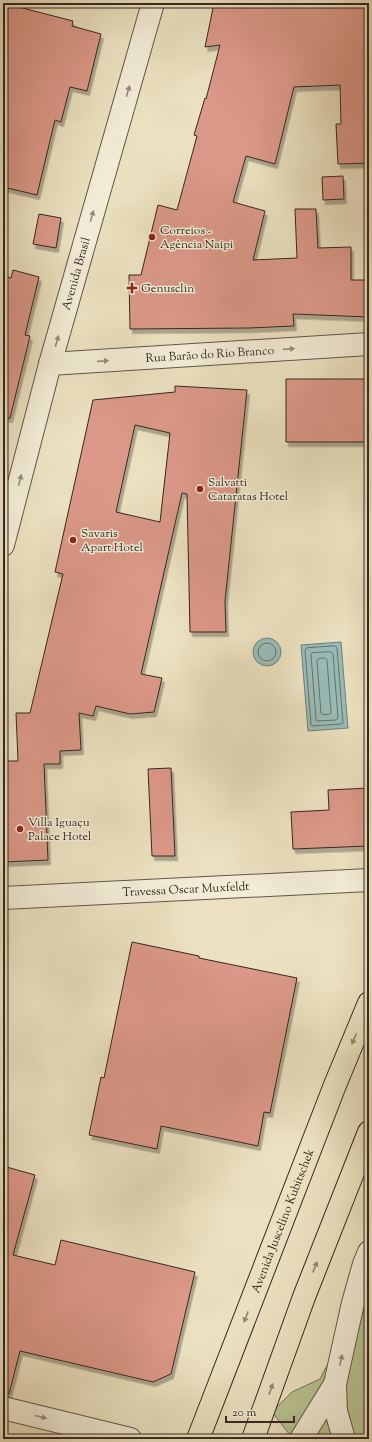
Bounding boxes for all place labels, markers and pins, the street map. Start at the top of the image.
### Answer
place label: Correios - Agência Naipi [160,222,234,254]
marker: Correios - Agência Naipi [147,232,157,242]
place label: Genusclin [141,280,194,298]
marker: Genusclin [126,282,138,294]
place label: Salvatti Cataratas Hotel [208,474,289,506]
marker: Salvatti Cataratas Hotel [195,484,205,494]
place label: Savaris Apart Hotel [81,525,143,557]
marker: Savaris Apart Hotel [68,535,78,545]
place label: Villa Iguaçu Palace Hotel [28,814,92,846]
marker: Villa Iguaçu Palace Hotel [15,824,25,834]

